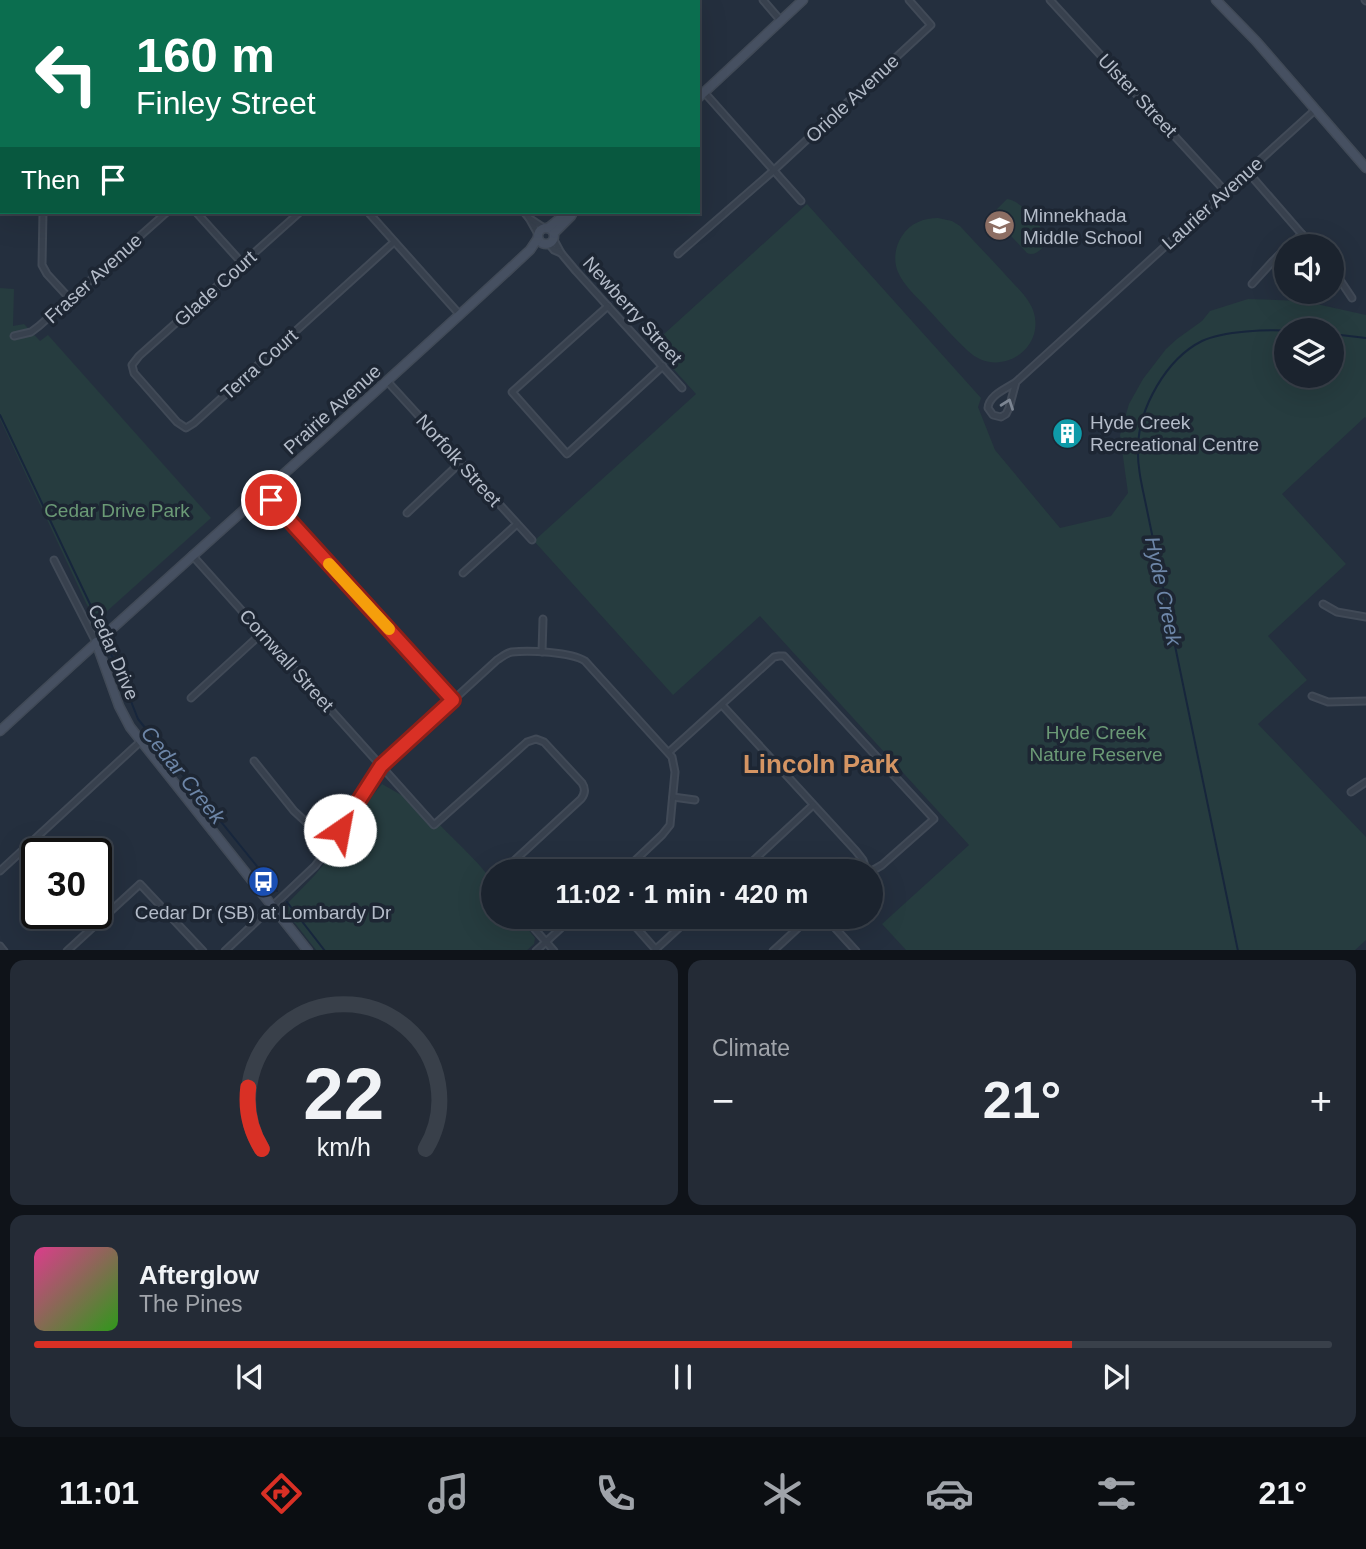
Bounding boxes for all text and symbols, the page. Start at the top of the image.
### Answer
icon: left [21,28,112,119]
text: 160 m [136,28,275,82]
street label: Oriole Avenue [802,50,903,147]
street label: Ulster Street [1094,50,1182,142]
text: Finley Street [136,85,316,121]
street label: Laurier Avenue [1158,153,1267,254]
icon: arrive [94,161,132,199]
text: Then [21,165,80,195]
place label: Minnekhada Middle School [1023,205,1142,248]
school or university icon: Minnekhada Middle School [983,209,1017,243]
street label: Fraser Avenue [41,229,146,327]
map controls [1274,234,1344,388]
button: sound [1274,234,1344,304]
street label: Glade Court [170,246,261,330]
street label: Newberry Street [579,252,687,369]
button: layers [1274,318,1344,388]
street label: Terra Court [217,324,302,404]
street label: Prairie Avenue [280,360,385,458]
one-way arrow [1000,399,1014,411]
street label: Norfolk Street [412,410,506,511]
place label: Hyde Creek Recreational Centre [1090,412,1259,455]
building icon: Hyde Creek Recreational Centre [1050,416,1084,450]
pin [241,470,301,530]
icon: arrive [252,481,290,519]
park label: Cedar Drive Park [44,500,190,521]
water label: Hyde Creek [1141,534,1187,649]
street label: Cedar Drive [84,601,143,703]
street label: Cornwall Street [235,605,338,716]
water label: Cedar Creek [137,721,231,829]
park label: Hyde Creek Nature Reserve [1029,722,1163,765]
district label: Lincoln Park [743,749,900,779]
position arrow [303,793,377,867]
speed limit sign: 30 [21,838,112,929]
bus stop icon: Cedar Dr (SB) at Lombardy Dr [246,864,280,898]
text: 11:02 · 1 min · 420 m [556,879,808,909]
place label: Cedar Dr (SB) at Lombardy Dr [135,902,392,923]
text: Climate [712,1035,790,1061]
text: 22 [304,1053,384,1134]
text: 21° [983,1071,1061,1129]
text: − [712,1080,734,1122]
text: + [1310,1080,1332,1122]
text: km/h [317,1132,371,1160]
text: Afterglow [139,1260,259,1290]
text: The Pines [139,1291,243,1317]
icon: previous [231,1358,269,1396]
icon: pause [664,1358,702,1396]
icon: next [1097,1358,1135,1396]
icon: directions [257,1469,306,1518]
icon: music [424,1469,473,1518]
icon: phone [591,1469,640,1518]
icon: climate [758,1469,807,1518]
icon: car [925,1469,974,1518]
icon: filters [1092,1469,1141,1518]
text: 11:01 [59,1475,139,1511]
text: 21° [1259,1475,1307,1511]

